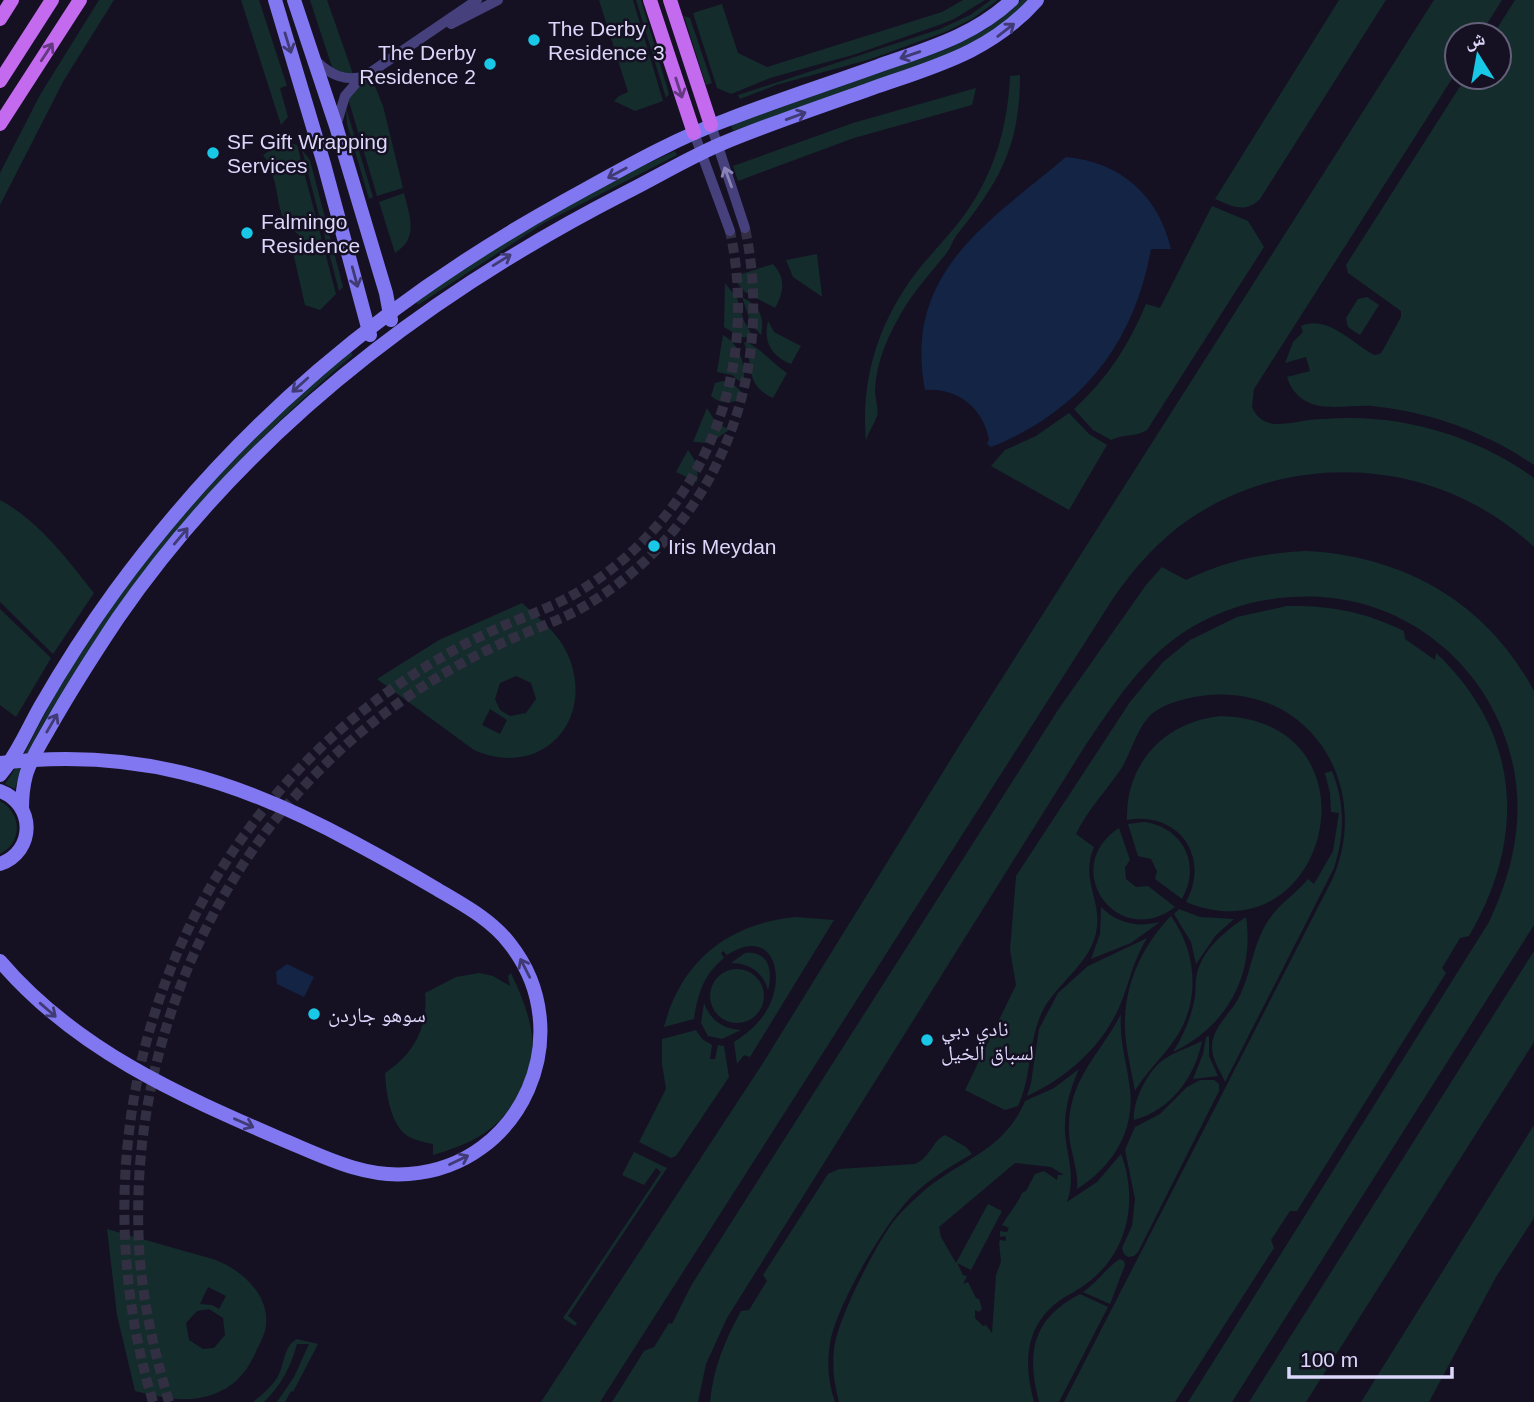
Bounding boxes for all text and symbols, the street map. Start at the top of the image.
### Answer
place label: The Derby Residence 3 [548,17,665,64]
north arrow [1443,21,1513,91]
one-way arrow [996,22,1014,37]
text: ش [1463,28,1487,53]
one-way arrow [283,32,296,54]
marker: The Derby Residence 3 [526,32,542,48]
place label: The Derby Residence 2 [359,41,476,88]
one-way arrow [40,43,54,62]
one-way arrow [900,50,922,62]
marker: The Derby Residence 2 [482,56,498,72]
one-way arrow [673,77,686,99]
one-way arrow [785,109,807,121]
place label: SF Gift Wrapping Services [227,130,388,177]
marker: SF Gift Wrapping Services [205,145,221,161]
one-way arrow [721,166,733,188]
one-way arrow [607,167,628,180]
place label: Falmingo Residence [261,210,360,257]
marker: Falmingo Residence [239,225,255,241]
one-way arrow [492,253,512,267]
one-way arrow [349,266,362,288]
one-way arrow [291,377,309,393]
one-way arrow [174,527,189,545]
place label: Iris Meydan [668,535,777,558]
marker: Iris Meydan [646,538,662,554]
one-way arrow [45,713,59,733]
one-way arrow [518,958,532,979]
one-way arrow [39,1001,56,1018]
place label: سوهو جاردن [328,1003,426,1027]
marker: سوهو جاردن [306,1006,322,1022]
place label: نادي دبي لسباق الخيل [941,1017,1034,1066]
marker: نادي دبي لسباق الخيل [919,1032,935,1048]
one-way arrow [233,1117,254,1130]
one-way arrow [448,1153,469,1166]
scale bar [1289,1336,1452,1380]
text: 100 m [1300,1348,1358,1371]

